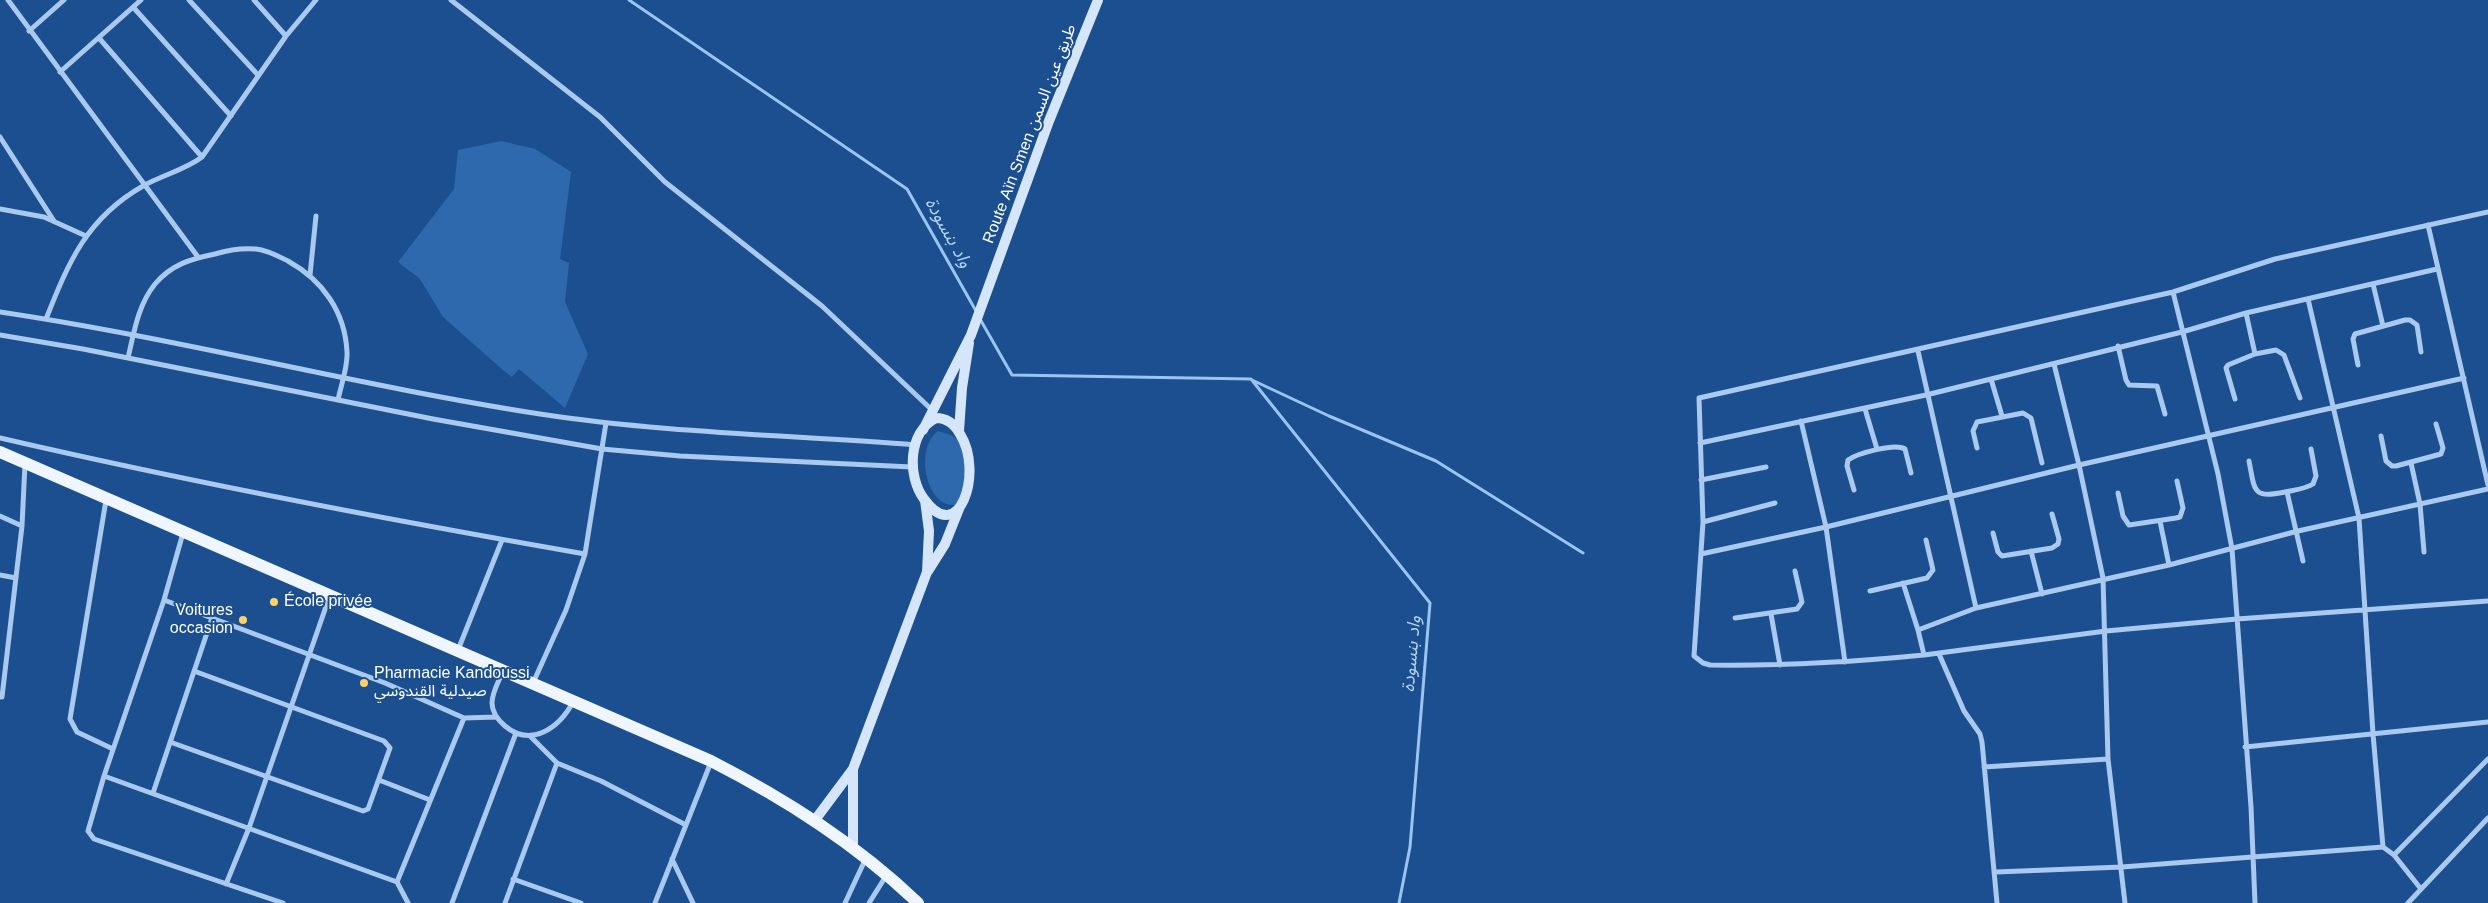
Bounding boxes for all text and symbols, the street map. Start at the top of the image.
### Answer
street label: Route Aïn Smen طريق عين السمن [979,22,1081,246]
water label: واد بنسودة [920,194,976,272]
place label: École privée [284,592,372,612]
marker: École privée [268,596,280,608]
place label: Voitures occasion [170,601,233,639]
marker: Voitures occasion [237,614,249,626]
water label: واد بنسودة [1398,615,1426,693]
place label: Pharmacie Kandoussi صيدلية القندوسي [374,664,530,702]
marker: Pharmacie Kandoussi صيدلية القندوسي [358,677,370,689]

